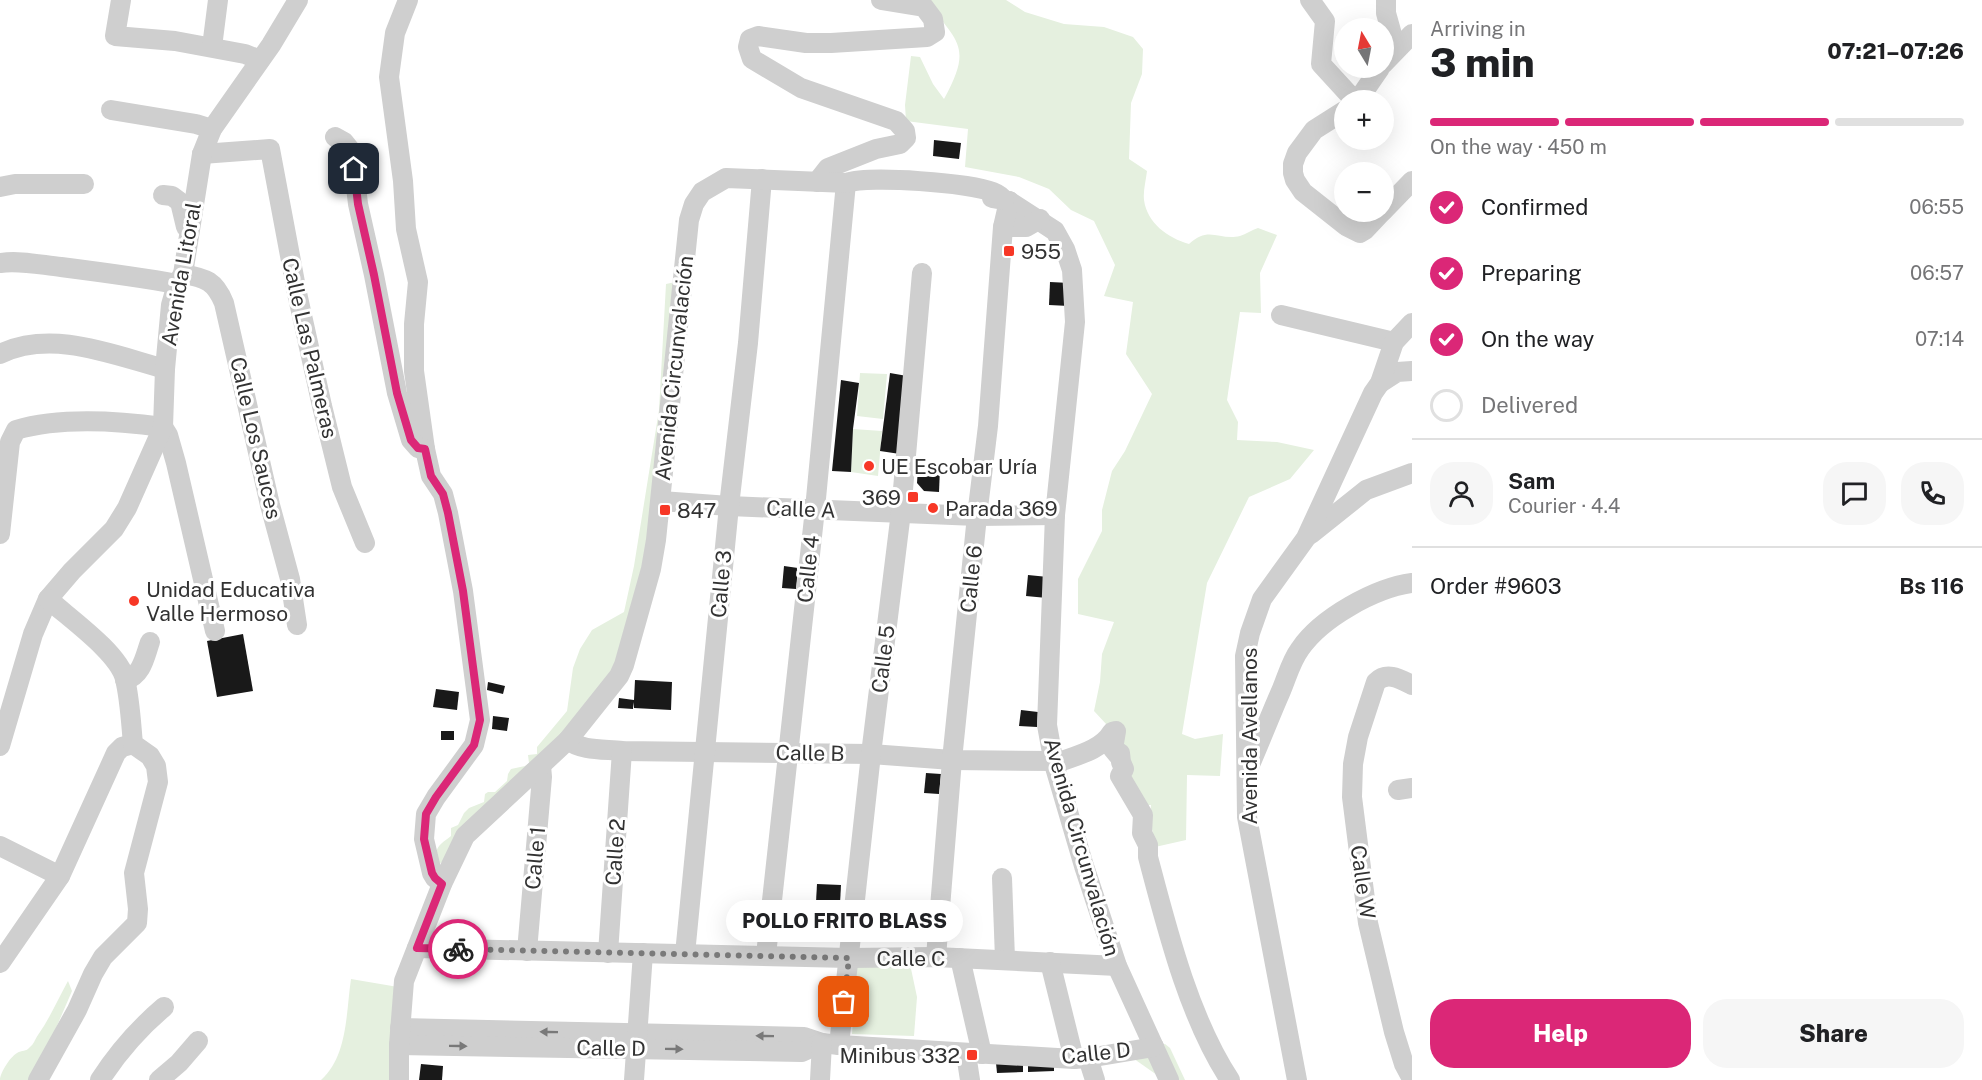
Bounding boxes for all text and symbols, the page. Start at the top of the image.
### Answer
text: Arriving in [1430,17,1525,41]
north arrow [1334,18,1394,78]
map controls [1334,18,1394,222]
text: 07:21–07:26 [1827,38,1964,64]
text: 3 min [1430,40,1535,86]
button: + [1334,90,1394,150]
text: On the way · 450 m [1430,135,1607,159]
pin [328,143,379,194]
icon: home [337,152,370,185]
button: − [1334,162,1394,222]
icon: check [1430,191,1463,224]
text: Confirmed [1481,194,1588,220]
text: 06:55 [1909,195,1964,219]
street label: Avenida Litoral [156,200,206,348]
place label: 955 [1021,239,1061,264]
marker: 955 [1002,244,1016,258]
street label: Avenida Circunvalación [650,254,698,482]
street label: Calle Las Palmeras [277,255,343,441]
icon: check [1430,257,1463,290]
text: Preparing [1481,260,1582,286]
text: 06:57 [1910,261,1964,285]
icon: check [1430,323,1463,356]
text: On the way [1481,326,1594,352]
text: 07:14 [1915,327,1964,351]
street label: Calle Los Sauces [225,355,287,521]
text: Delivered [1481,392,1578,418]
place label: UE Escobar Uría [881,454,1037,479]
marker: UE Escobar Uría [862,459,876,473]
button: person [1430,462,1493,525]
button: chat [1823,462,1886,525]
button: phone [1901,462,1964,525]
text: Sam [1508,468,1555,494]
place label: 369 [862,485,901,510]
marker: 369 [906,490,920,504]
text: Courier · 4.4 [1508,494,1620,518]
street label: Calle A [766,495,836,523]
place label: Parada 369 [945,496,1058,521]
place label: 847 [677,498,716,523]
marker: Parada 369 [926,501,940,515]
marker: 847 [658,503,672,517]
street label: Calle 4 [792,534,824,604]
street label: Calle 6 [955,544,987,614]
street label: Calle 3 [706,549,736,619]
text: Order #9603 [1430,573,1562,599]
text: Bs 116 [1899,573,1964,599]
place label: Unidad Educativa Valle Hermoso [146,577,315,626]
marker: Unidad Educativa Valle Hermoso [127,594,141,608]
street label: Calle 5 [866,624,900,694]
street label: Avenida Avellanos [1237,648,1262,824]
street label: Avenida Circunvalación [1039,735,1125,959]
street label: Calle B [775,740,845,766]
street label: Calle 2 [600,818,630,886]
street label: Calle 1 [520,825,550,891]
street label: Calle W [1345,844,1381,920]
callout: POLLO FRITO BLASS [726,900,962,942]
text: POLLO FRITO BLASS [742,909,947,933]
courier [428,919,488,979]
icon: bike [442,933,475,966]
street label: Calle C [876,946,946,971]
pin [818,976,869,1027]
icon: bag [827,985,860,1018]
button: Help [1430,999,1691,1068]
button: Share [1703,999,1964,1068]
one-way arrow [539,1027,558,1036]
one-way arrow [755,1031,774,1041]
street label: Calle D [576,1035,646,1061]
street label: Calle D [1060,1037,1132,1069]
one-way arrow [448,1041,467,1051]
place label: Minibus 332 [839,1043,960,1068]
one-way arrow [664,1045,683,1054]
marker: Minibus 332 [965,1048,979,1062]

